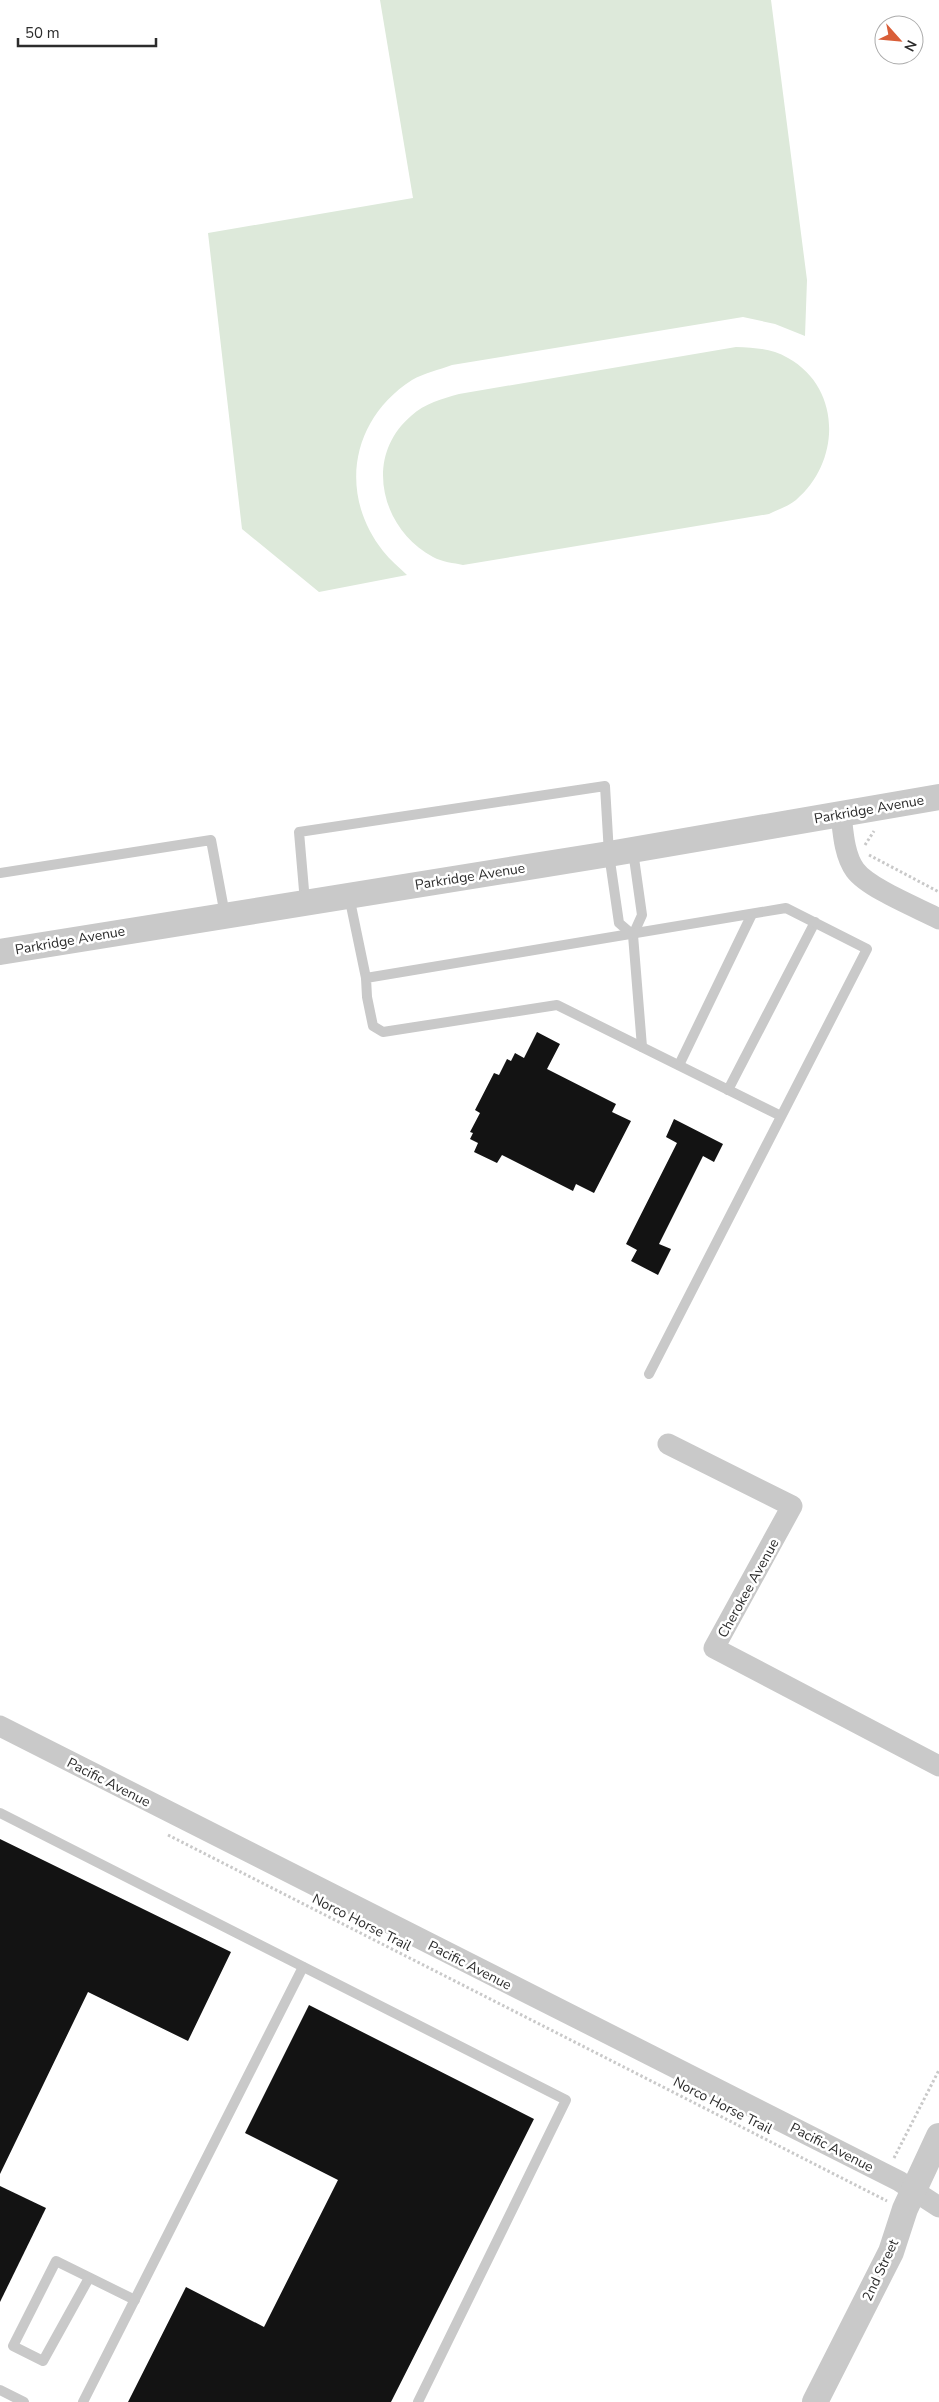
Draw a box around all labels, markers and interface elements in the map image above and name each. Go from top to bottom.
scale bar [18,15,155,47]
north arrow [874,15,924,65]
text: 50 m [25,23,60,43]
text: N [899,37,921,55]
street label: Parkridge Avenue [813,790,926,829]
street label: Parkridge Avenue [414,858,527,895]
street label: Parkridge Avenue [14,921,127,960]
street label: Cherokee Avenue [713,1535,784,1641]
street label: Pacific Avenue [64,1753,154,1812]
street label: Norco Horse Trail [309,1889,415,1956]
street label: Pacific Avenue [425,1936,515,1995]
street label: Norco Horse Trail [670,2072,776,2139]
street label: Pacific Avenue [787,2118,877,2177]
street label: 2nd Street [858,2236,903,2304]

